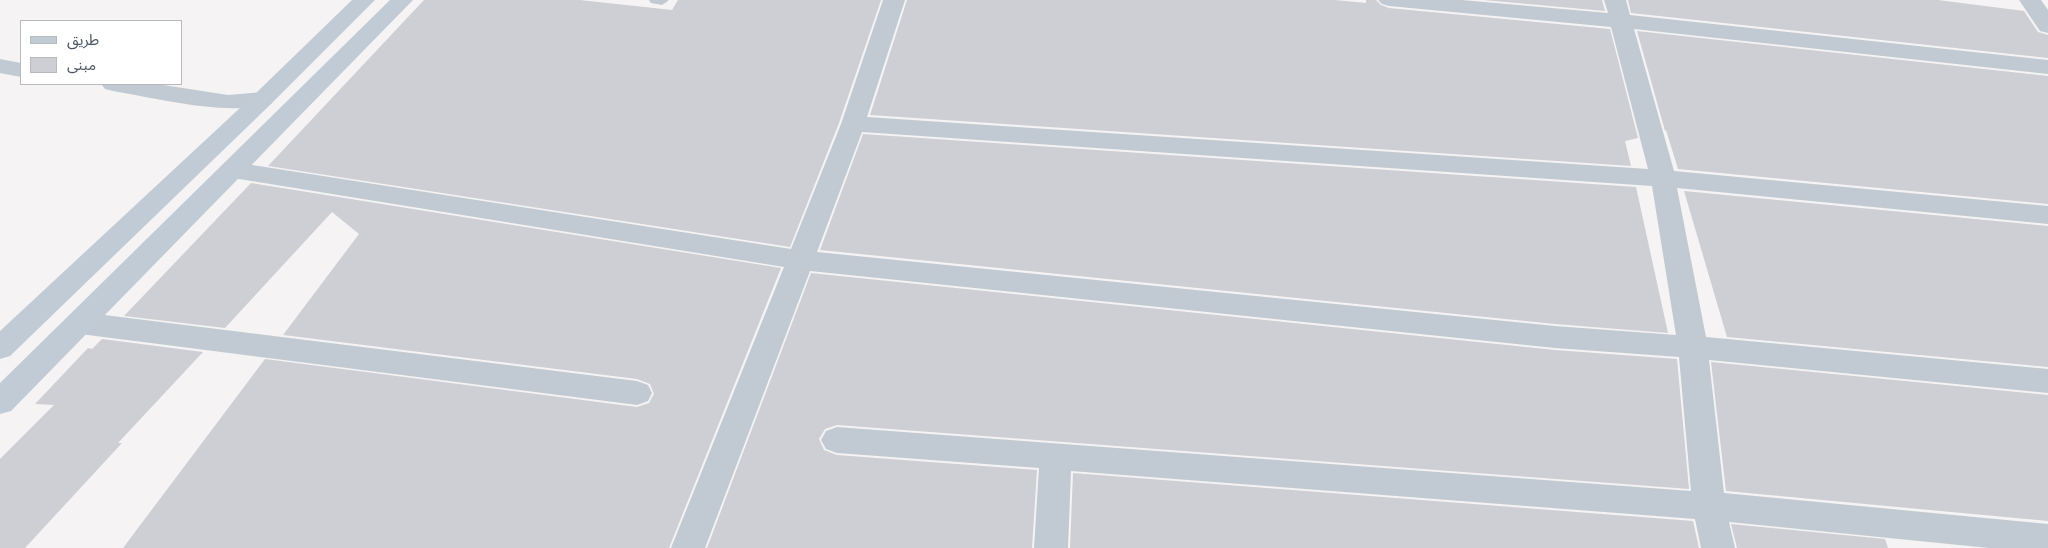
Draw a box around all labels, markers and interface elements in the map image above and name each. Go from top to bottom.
legend [20,20,182,85]
text: طريق [67,30,99,50]
text: مبنى [67,55,96,75]

